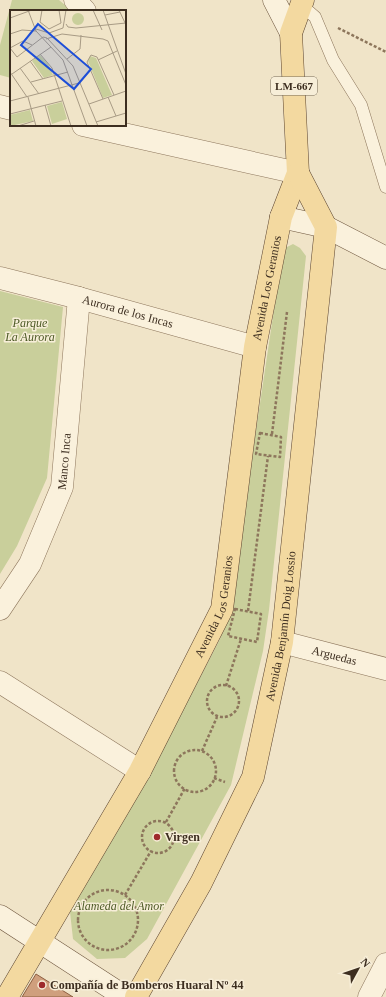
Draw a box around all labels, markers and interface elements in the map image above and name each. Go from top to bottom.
inset map [10,10,126,126]
road number: LM-667 [271,77,317,95]
street label: Avenida Los Geranios [249,234,284,342]
street label: Aurora de los Incas [81,292,175,331]
park label: Parque La Aurora [4,316,55,344]
street label: Manco Inca [55,432,74,491]
street label: Avenida Benjamín Doig Lossio [263,550,299,702]
street label: Avenida Los Geranios [192,554,236,660]
street label: Arguedas [310,643,359,668]
place label: Virgen [165,830,200,844]
marker: Virgen [152,832,162,842]
park label: Alameda del Amor [73,899,164,913]
north arrow [338,949,378,989]
text: N [359,956,373,970]
place label: Compañía de Bomberos Huaral Nº 44 [50,978,243,992]
marker: Compañía de Bomberos Huaral Nº 44 [37,980,47,990]

